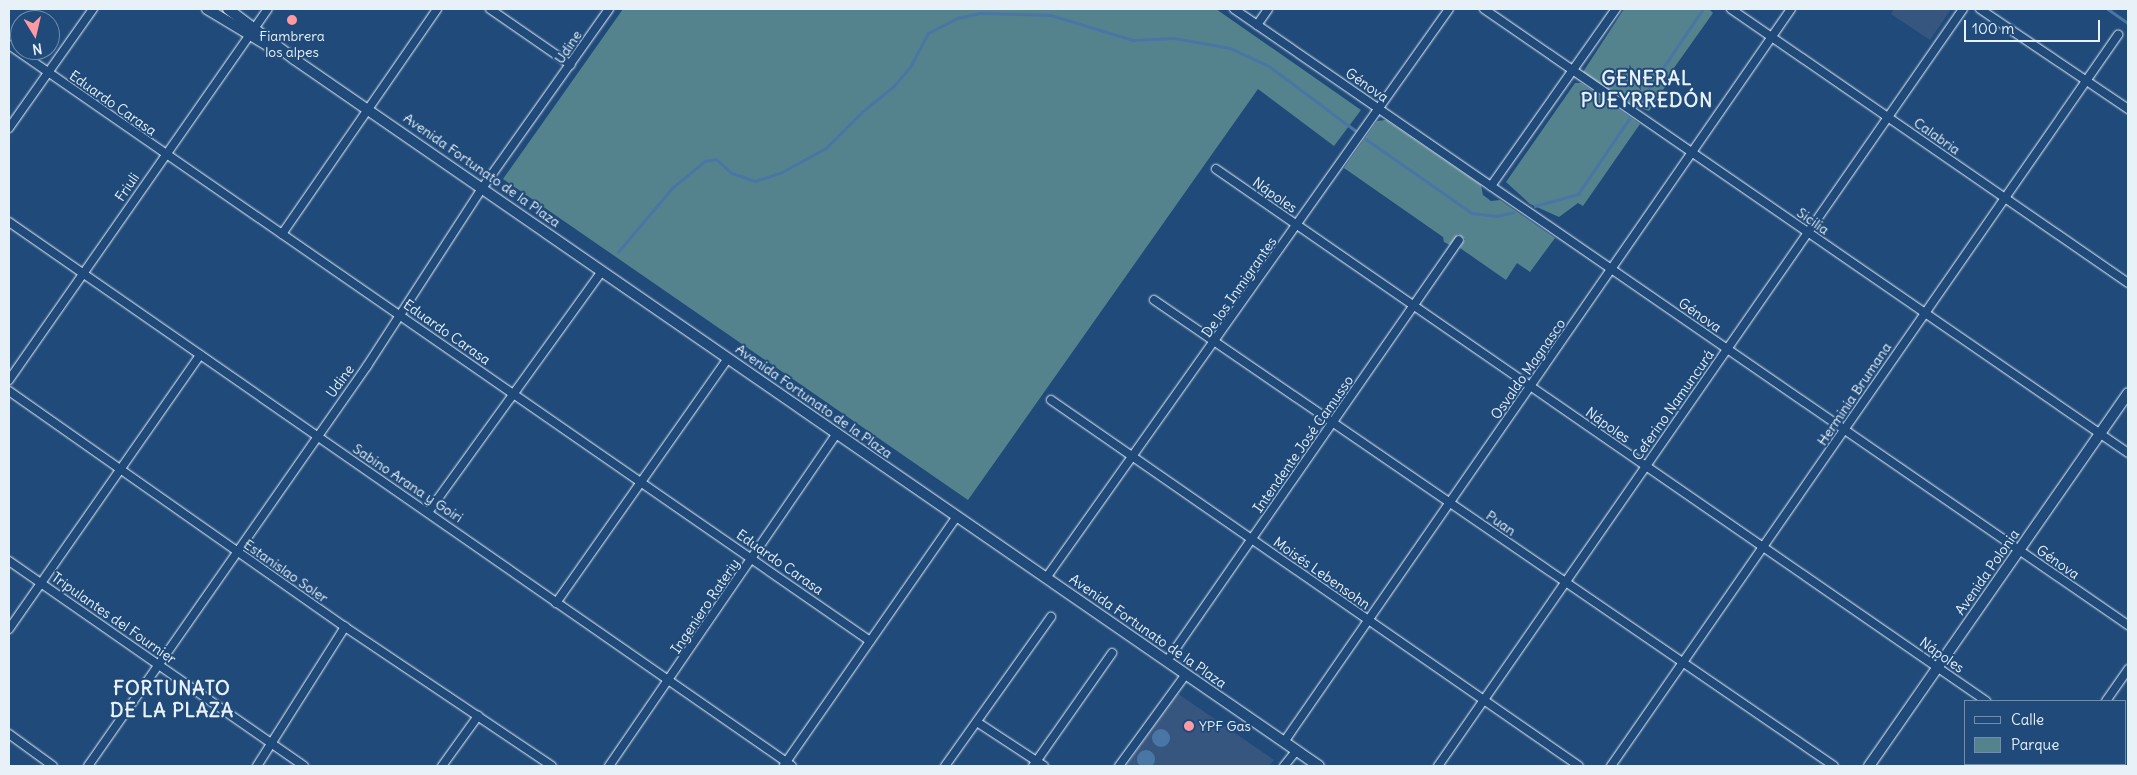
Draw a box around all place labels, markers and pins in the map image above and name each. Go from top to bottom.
marker: Fiambrera los alpes [286,14,298,26]
place label: Fiambrera los alpes [259,28,325,60]
place label: YPF Gas [1199,718,1251,734]
marker: YPF Gas [1183,720,1195,732]

